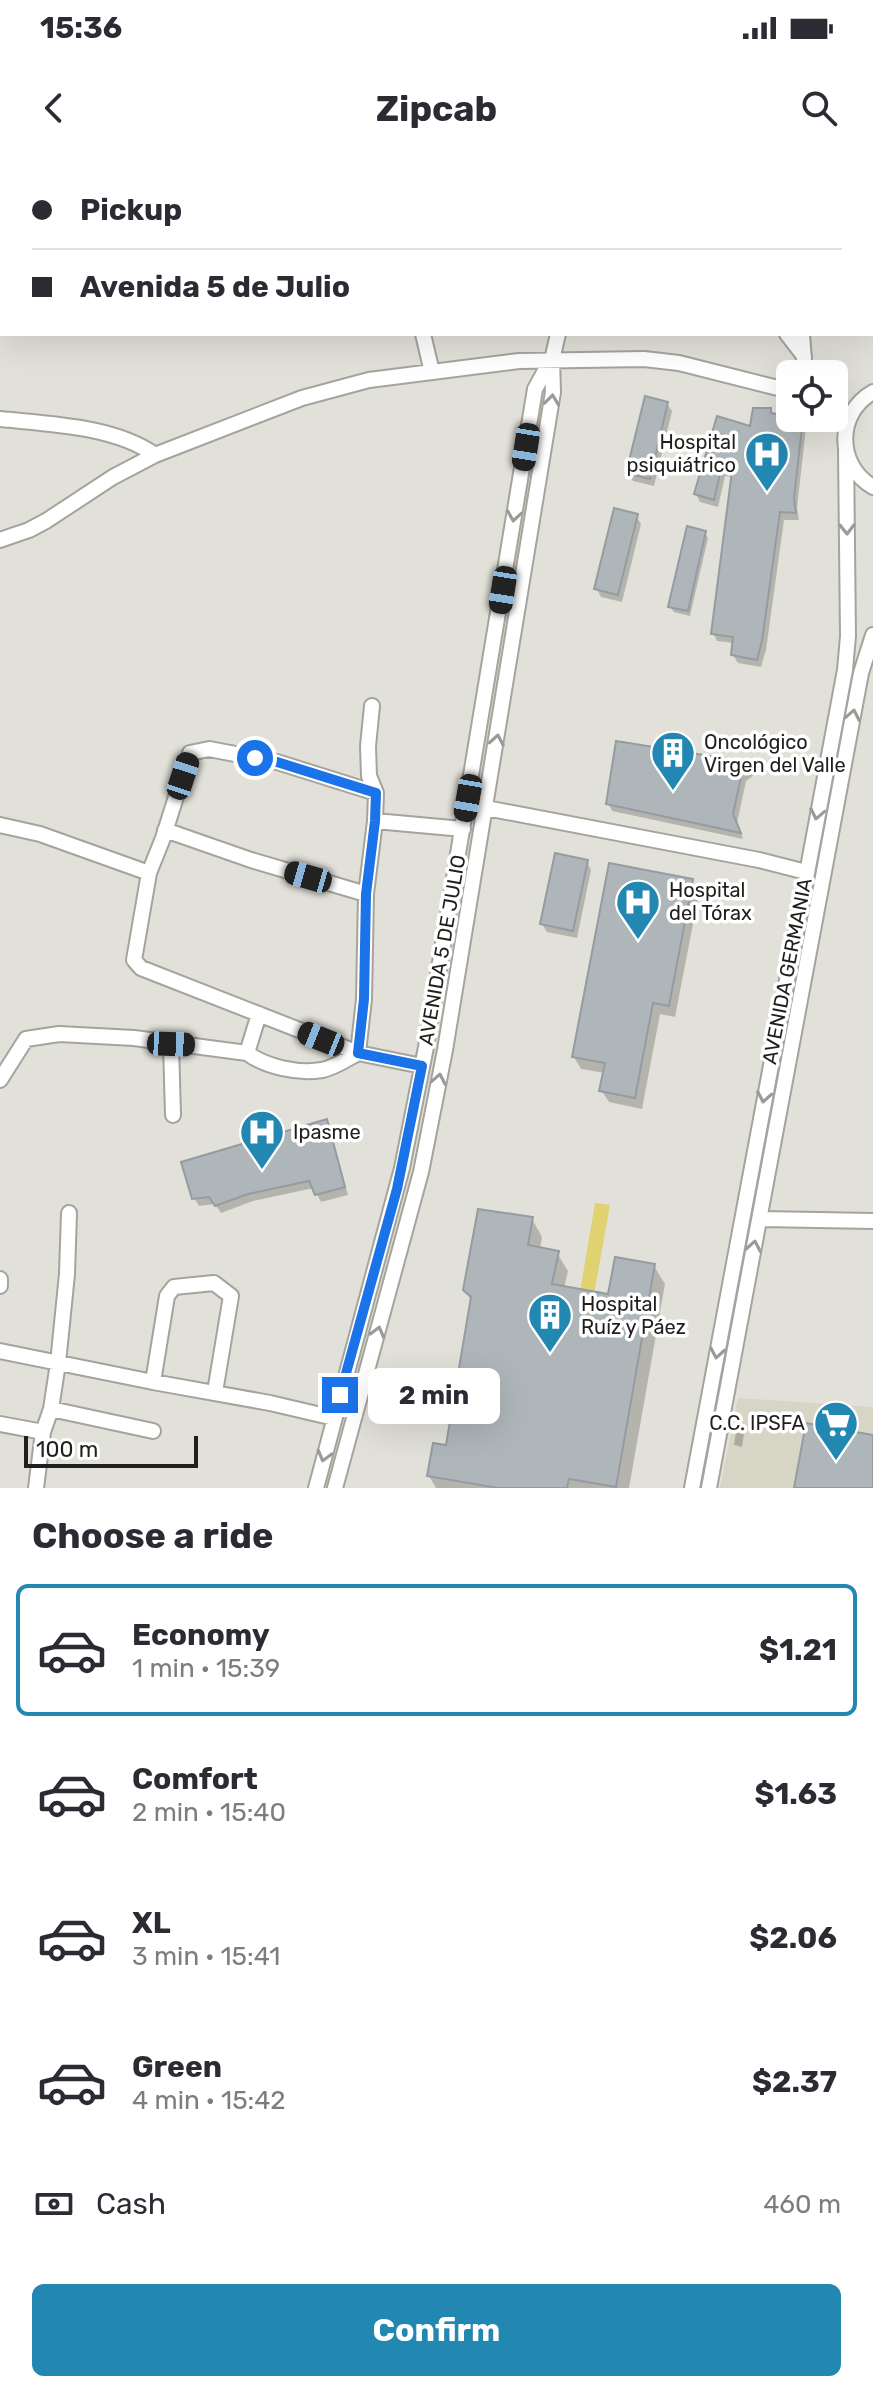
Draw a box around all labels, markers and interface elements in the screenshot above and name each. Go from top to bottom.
text: 15:36 [40,10,122,46]
icon: back [32,86,76,130]
icon: search [797,86,841,130]
text: Zipcab [376,87,497,130]
text: Pickup [80,192,182,228]
text: Avenida 5 de Julio [80,269,350,305]
map controls [776,360,848,432]
button: locate [776,360,848,432]
one-way arrow [543,394,560,407]
car [510,421,542,473]
place label: Hospital psiquiátrico [627,430,736,477]
hospital icon: Hospital psiquiátrico [743,430,791,493]
one-way arrow [507,509,524,522]
one-way arrow [838,523,856,536]
car [487,564,519,616]
one-way arrow [844,709,861,722]
building icon: Oncológico Virgen del Valle [649,729,697,792]
place label: Oncológico Virgen del Valle [704,730,846,777]
one-way arrow [488,733,505,747]
route start [237,740,273,776]
car [164,749,202,803]
car [452,772,484,824]
one-way arrow [809,807,826,821]
street label: AVENIDA 5 DE JULIO [413,853,471,1047]
car [282,859,334,895]
street label: AVENIDA GERMANIA [757,876,817,1066]
hospital icon: Hospital del Tórax [614,878,662,941]
place label: Hospital del Tórax [669,878,752,925]
car [294,1019,348,1059]
car [147,1031,195,1057]
one-way arrow [430,1073,447,1086]
one-way arrow [756,1091,773,1104]
hospital icon: Ipasme [238,1108,286,1171]
place label: Ipasme [293,1120,361,1144]
one-way arrow [744,1239,761,1253]
building icon: Hospital Ruíz y Páez [526,1291,574,1354]
place label: Hospital Ruíz y Páez [581,1292,686,1339]
one-way arrow [368,1325,385,1339]
one-way arrow [709,1346,726,1360]
callout: 2 min [368,1367,500,1423]
route end [322,1377,358,1413]
text: 2 min [399,1380,469,1411]
supermarket icon: C.C. IPSFA [812,1399,860,1462]
place label: C.C. IPSFA [709,1411,805,1435]
scale bar [24,1432,198,1468]
text: 100 m [36,1436,98,1463]
one-way arrow [317,1448,333,1462]
text: Choose a ride [32,1514,273,1557]
icon: car [36,1614,108,1686]
text: Economy [132,1617,270,1653]
text: $1.21 [759,1632,837,1668]
text: 1 min · 15:39 [132,1653,280,1684]
icon: car [36,1758,108,1830]
text: Comfort [132,1761,258,1797]
text: $1.63 [754,1776,837,1812]
text: 2 min · 15:40 [132,1797,286,1828]
icon: car [36,1902,108,1974]
text: XL [132,1905,171,1941]
text: $2.06 [749,1920,837,1956]
text: 3 min · 15:41 [132,1941,280,1972]
icon: car [36,2046,108,2118]
text: Green [132,2049,222,2085]
text: $2.37 [752,2064,837,2100]
text: 4 min · 15:42 [132,2085,286,2116]
icon: cash [32,2182,76,2226]
text: Cash [96,2186,166,2222]
text: 460 m [763,2189,841,2220]
button: Confirm [32,2284,841,2376]

